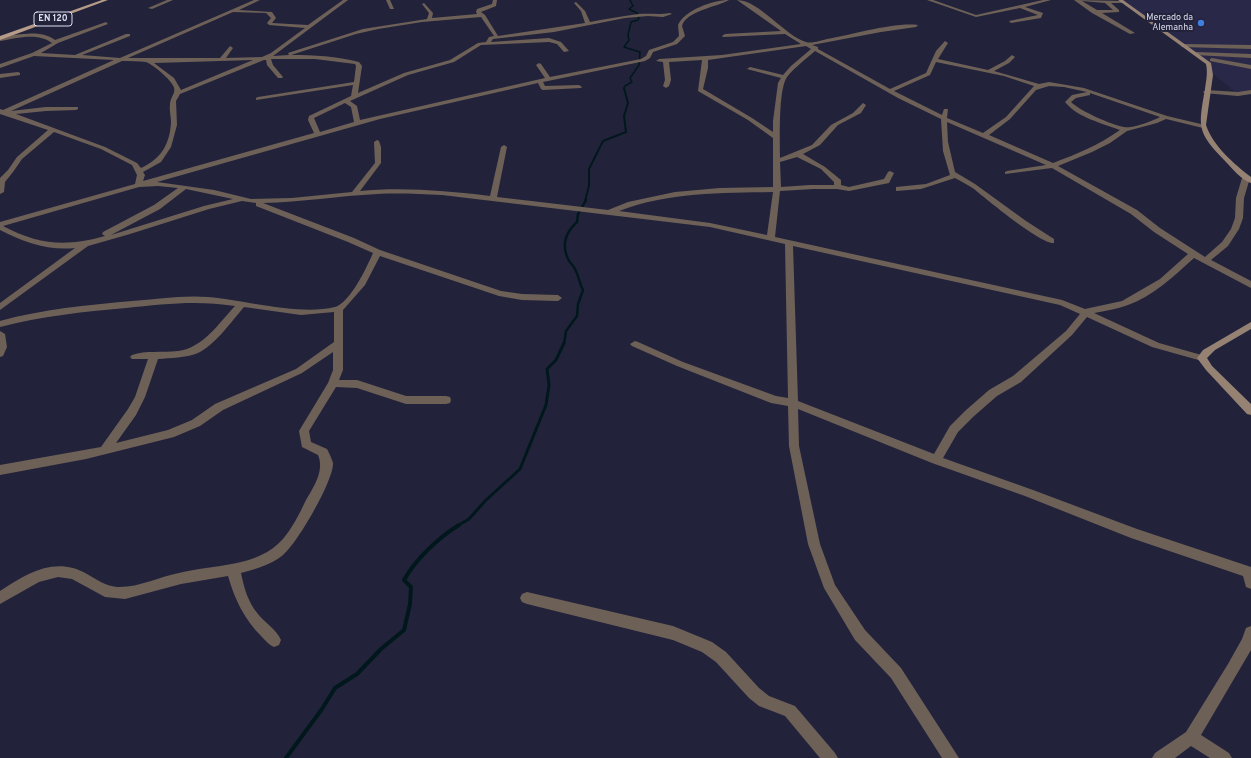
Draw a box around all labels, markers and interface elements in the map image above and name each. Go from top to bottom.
road number: EN 120 [34,12,72,26]
place label: Mercado da Alemanha [1146,13,1193,34]
marker: Mercado da Alemanha [1196,18,1206,28]

